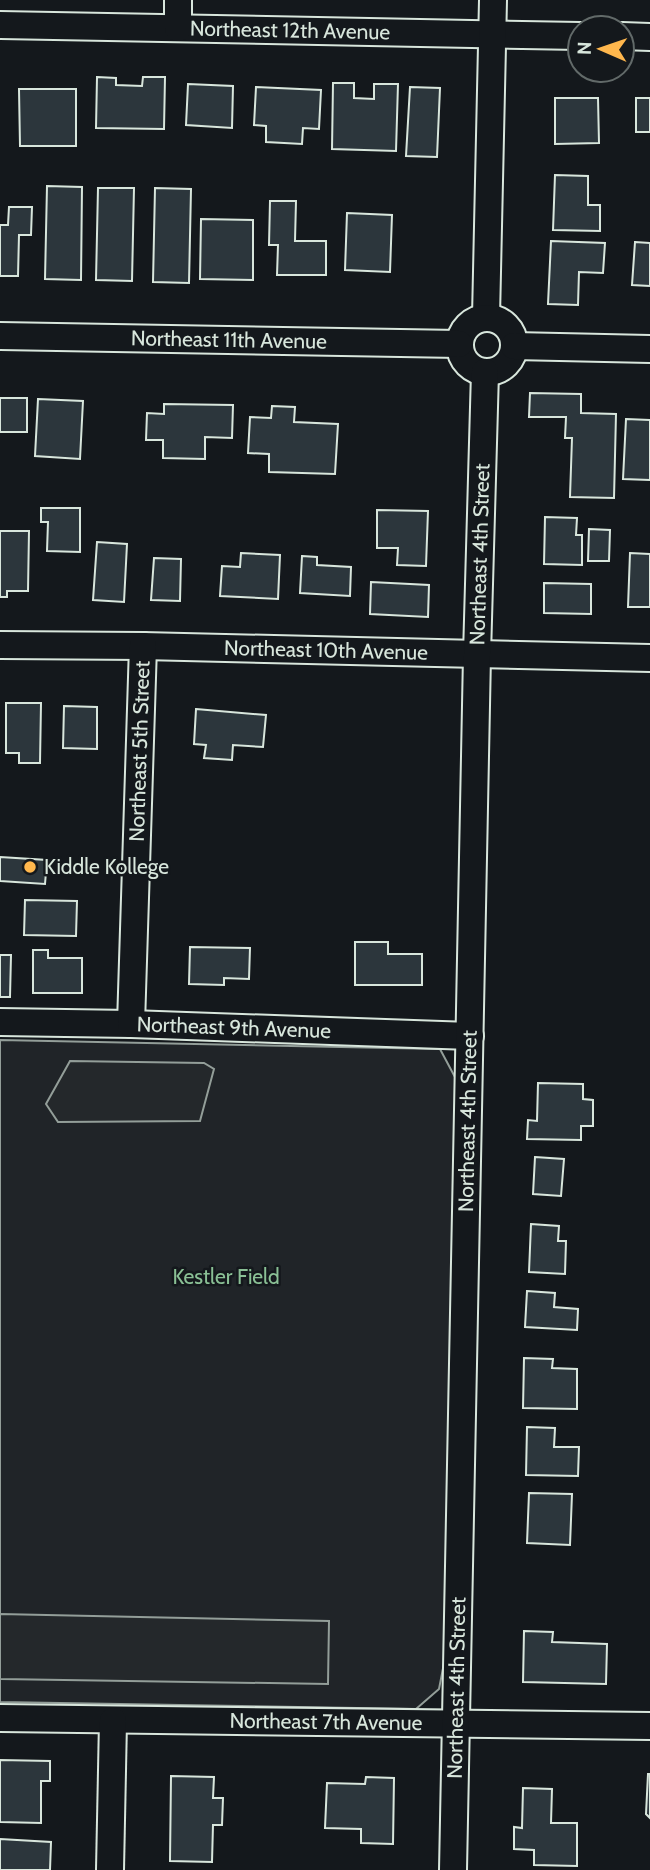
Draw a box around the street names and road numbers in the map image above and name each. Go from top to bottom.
street label: Northeast 12th Avenue [190,16,391,44]
street label: Northeast 11th Avenue [131,325,327,354]
street label: Northeast 4th Street [464,463,494,646]
street label: Northeast 10th Avenue [224,635,428,665]
street label: Northeast 5th Street [124,660,155,842]
street label: Northeast 9th Avenue [136,1011,332,1043]
street label: Northeast 4th Street [453,1030,482,1212]
street label: Northeast 4th Street [442,1597,470,1779]
street label: Northeast 7th Avenue [229,1708,423,1735]

